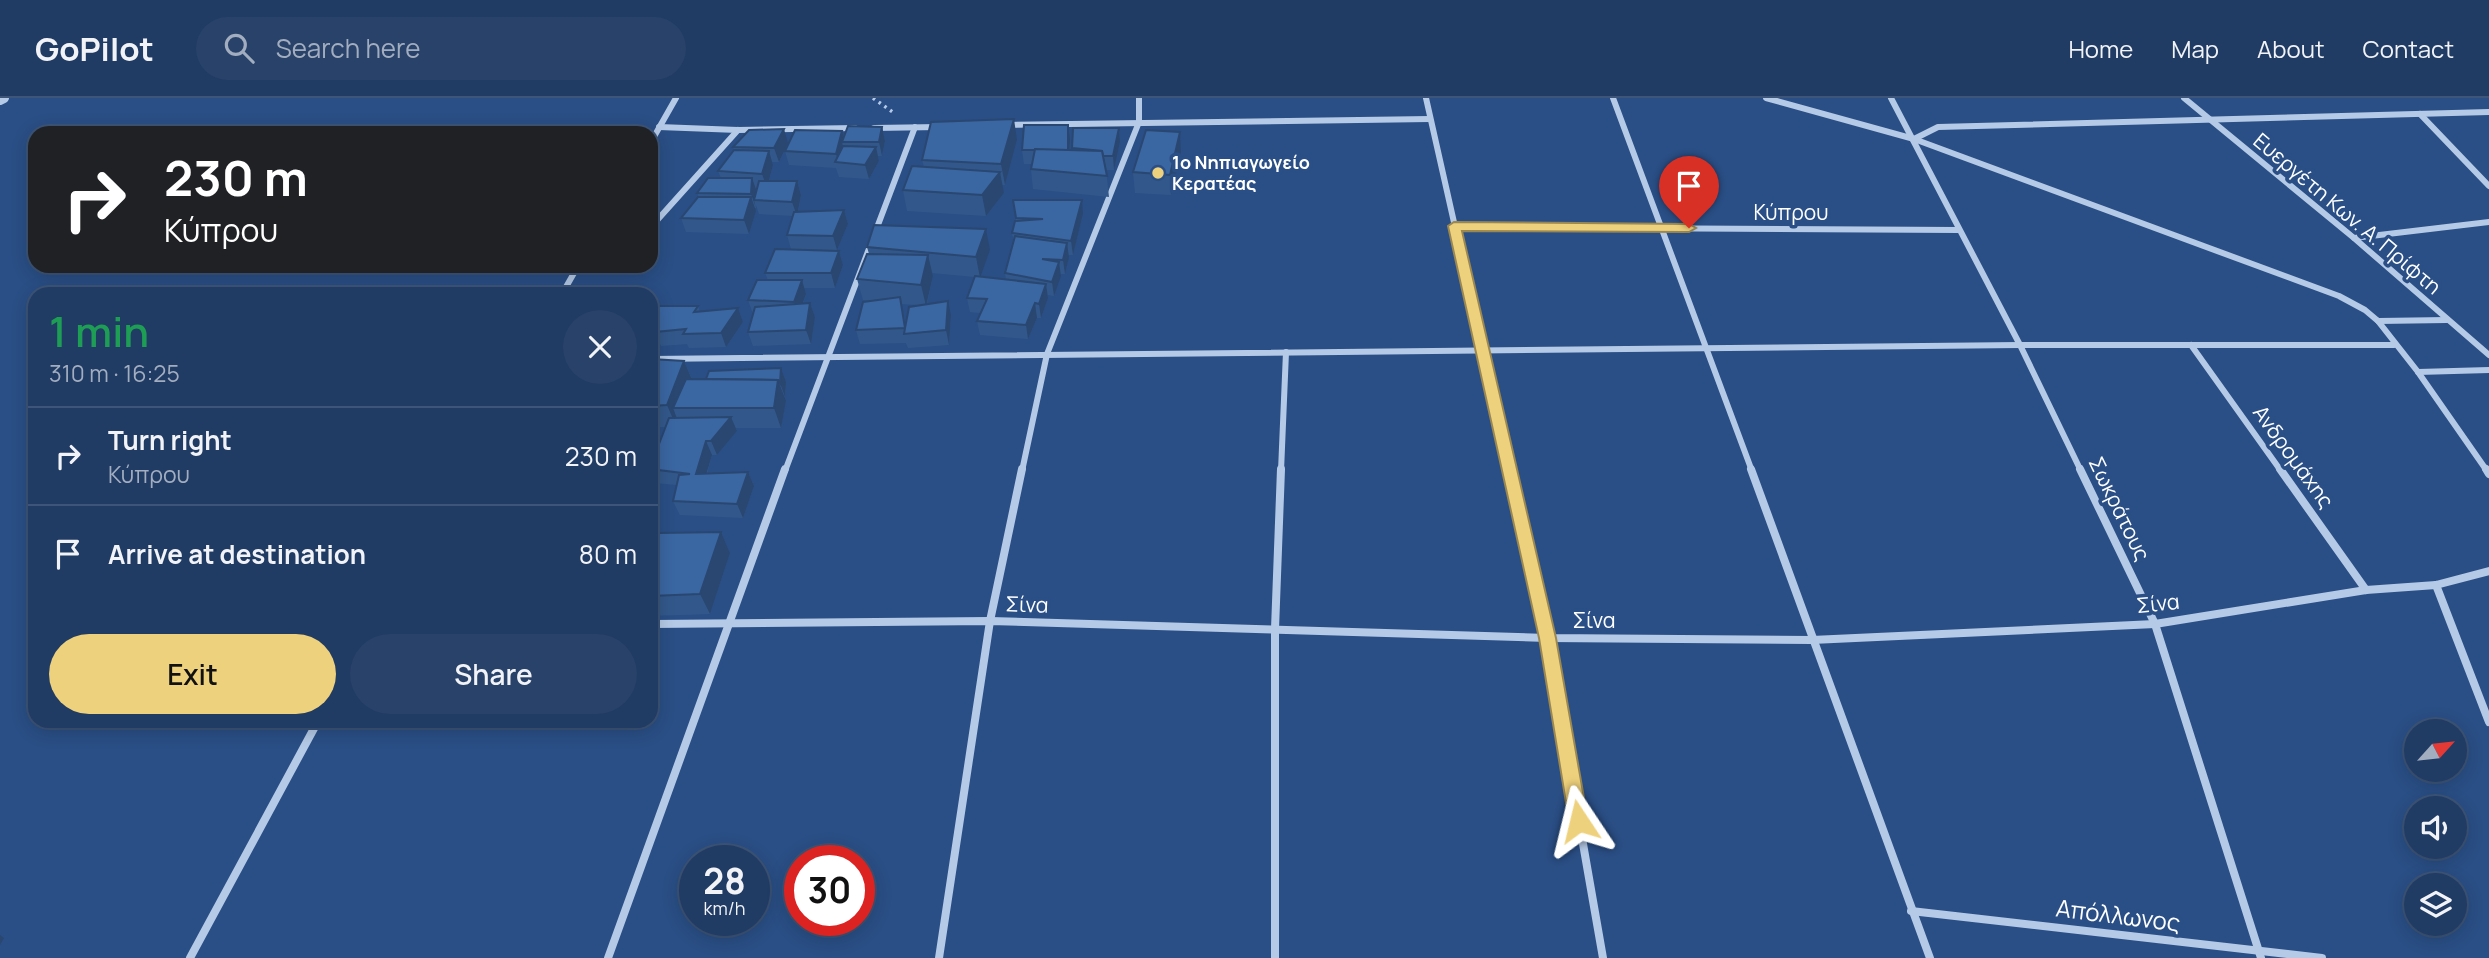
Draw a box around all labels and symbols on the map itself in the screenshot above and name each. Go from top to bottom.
street label: Ευεργέτη Κων. Α. Πρίφτη [2248,126,2447,300]
place label: 1ο Νηπιαγωγείο Κερατέας [1172,150,1310,195]
pin [1659,156,1719,228]
marker: 1ο Νηπιαγωγείο Κερατέας [1150,165,1166,181]
street label: Κύπρου [1754,198,1828,226]
street label: Ανδρομάχης [2247,399,2341,513]
street label: Σωκράτους [2083,452,2157,565]
street label: Σίνα [2135,587,2181,619]
street label: Σίνα [1005,589,1049,619]
street label: Σίνα [1572,606,1616,634]
north arrow [2404,719,2468,782]
position arrow [1542,784,1616,858]
speed limit sign: 30 [784,845,875,936]
street label: Απόλλωνος [2054,891,2182,939]

